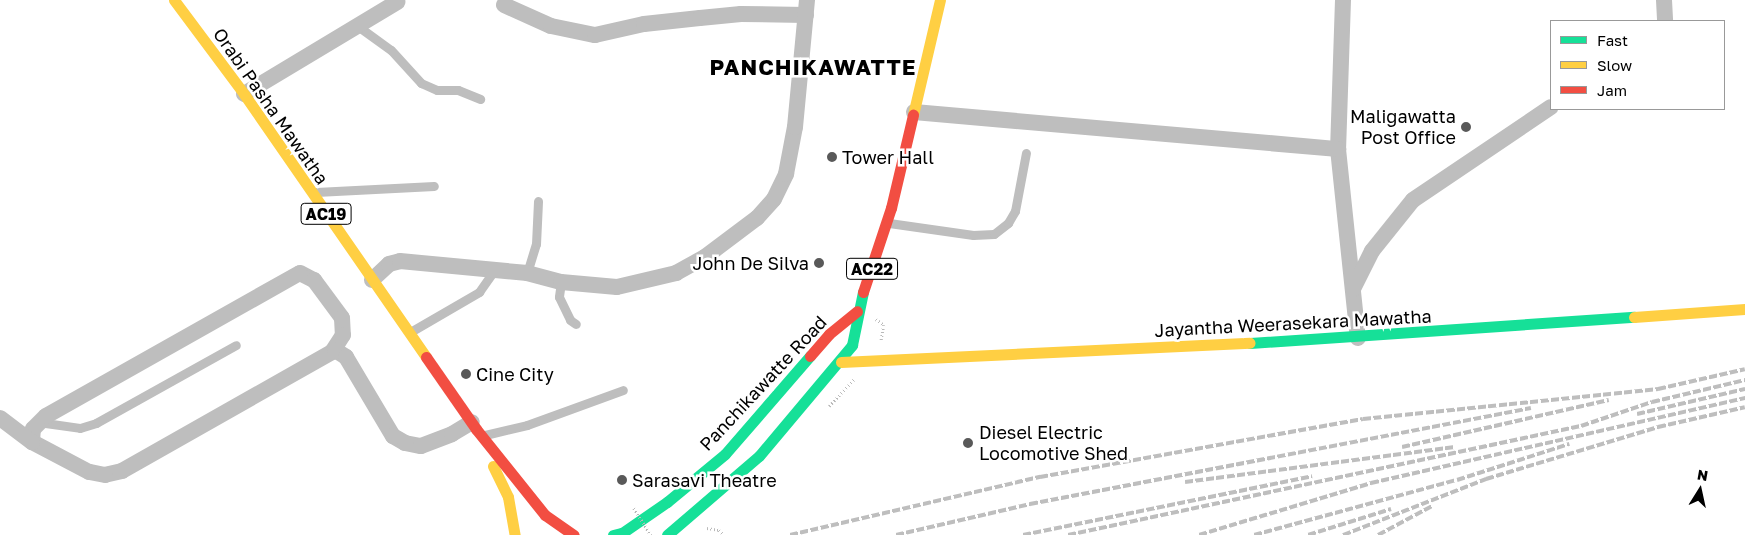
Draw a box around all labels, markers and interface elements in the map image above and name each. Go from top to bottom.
legend [1550,20,1725,110]
street label: Orabi Pasha Mawatha [209,24,333,188]
text: Fast [1597,31,1628,49]
district label: PANCHIKAWATTE [708,54,918,80]
text: Slow [1597,56,1632,74]
text: Jam [1597,81,1627,99]
place label: Maligawatta Post Office [1350,106,1456,148]
marker: Maligawatta Post Office [1460,121,1472,133]
place label: Tower Hall [842,146,934,168]
marker: Tower Hall [826,151,838,163]
road number: AC19 [300,200,352,228]
place label: John De Silva [693,252,809,274]
road number: AC22 [846,255,898,282]
marker: John De Silva [813,257,825,269]
street label: Jayantha Weerasekara Mawatha [1154,305,1432,341]
street label: Panchikawatte Road [695,311,831,455]
place label: Cine City [476,363,554,385]
marker: Cine City [460,368,472,380]
place label: Diesel Electric Locomotive Shed [979,422,1128,464]
marker: Diesel Electric Locomotive Shed [961,436,975,450]
north arrow [1675,465,1725,515]
text: N [1696,465,1709,484]
place label: Sarasavi Theatre [632,469,777,491]
marker: Sarasavi Theatre [616,474,628,486]

